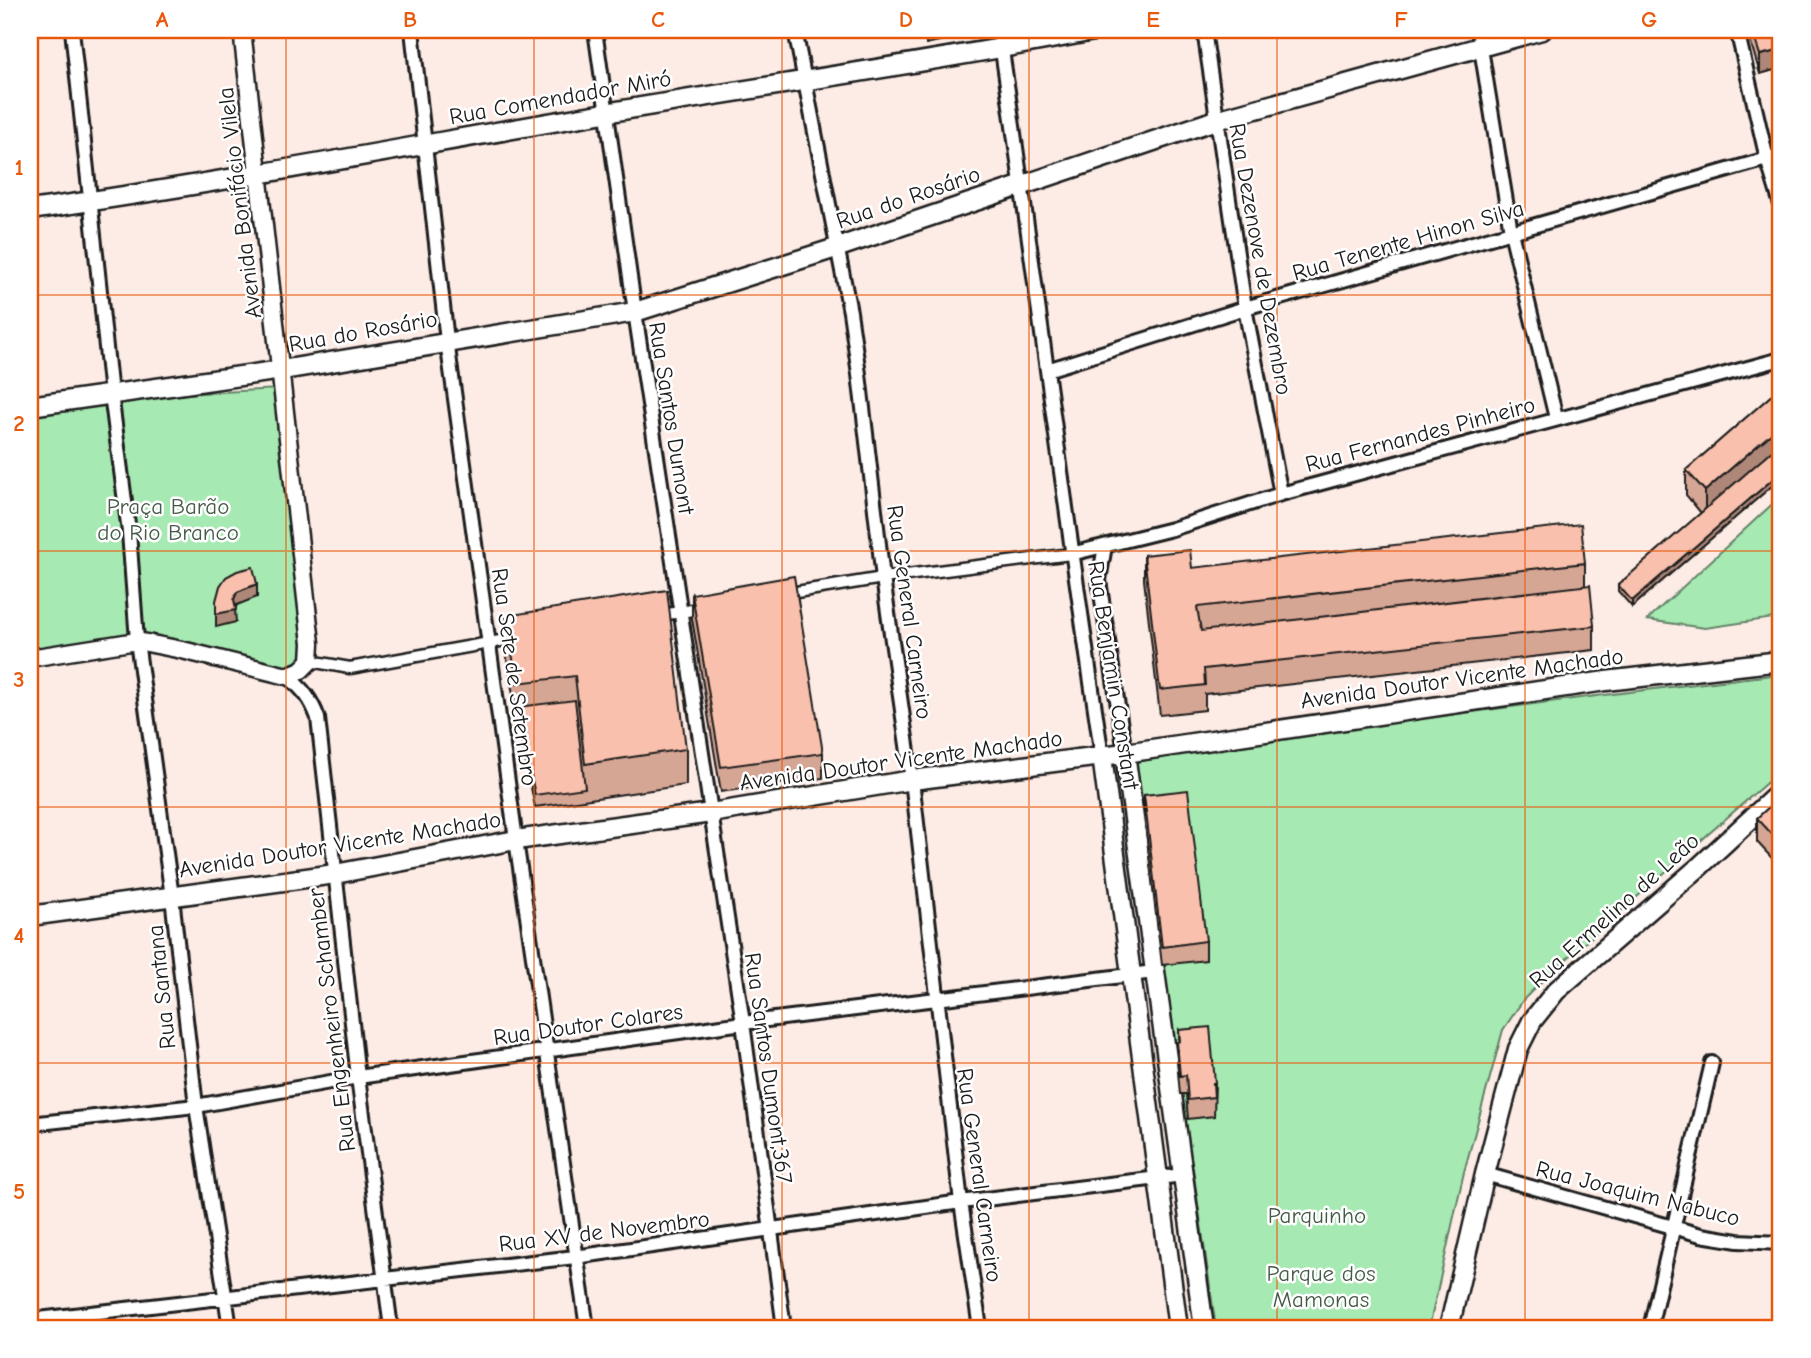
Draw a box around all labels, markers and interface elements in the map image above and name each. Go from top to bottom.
text: A [156,6,169,33]
text: B [403,6,417,33]
text: C [651,6,665,33]
text: D [899,6,913,33]
text: E [1146,6,1160,33]
text: F [1394,6,1408,33]
text: G [1641,6,1657,33]
street label: Rua Comendador Miró [447,65,673,130]
street label: Avenida Bonifácio Vilela [212,86,267,320]
street label: Rua Dezenove de Dezembro [1223,121,1298,397]
text: 1 [14,154,24,181]
street label: Rua do Rosário [833,160,984,235]
street label: Rua Tenente Hinon Silva [1289,194,1527,287]
street label: Rua do Rosário [287,305,439,358]
street label: Rua Santos Dumont [643,320,700,517]
street label: Rua Fernandes Pinheiro [1302,391,1538,478]
text: 2 [13,410,25,437]
park label: Praça Barão do Rio Branco [97,493,239,546]
street label: Rua General Carneiro [881,503,938,721]
street label: Rua Benjamin Constant [1082,559,1145,793]
street label: Rua Sete de Setembro [486,566,543,788]
street label: Avenida Doutor Vicente Machado [1299,642,1625,715]
text: 3 [13,666,25,693]
street label: Avenida Doutor Vicente Machado [738,724,1064,797]
street label: Avenida Doutor Vicente Machado [177,806,503,883]
street label: Rua Ermelino de Leão [1524,827,1705,994]
street label: Rua Engenheiro Schamber [302,886,361,1153]
text: 4 [14,922,25,949]
street label: Rua Santana [142,924,181,1050]
street label: Rua Santos Dumont,367 [739,951,798,1185]
street label: Rua Doutor Colares [491,998,685,1051]
street label: Rua General Carneiro [951,1066,1008,1284]
street label: Rua Joaquim Nabuco [1533,1155,1743,1232]
text: 5 [13,1178,25,1205]
park label: Parquinho [1268,1202,1366,1229]
street label: Rua XV de Novembro [497,1205,711,1258]
park label: Parque dos Mamonas [1266,1260,1376,1313]

